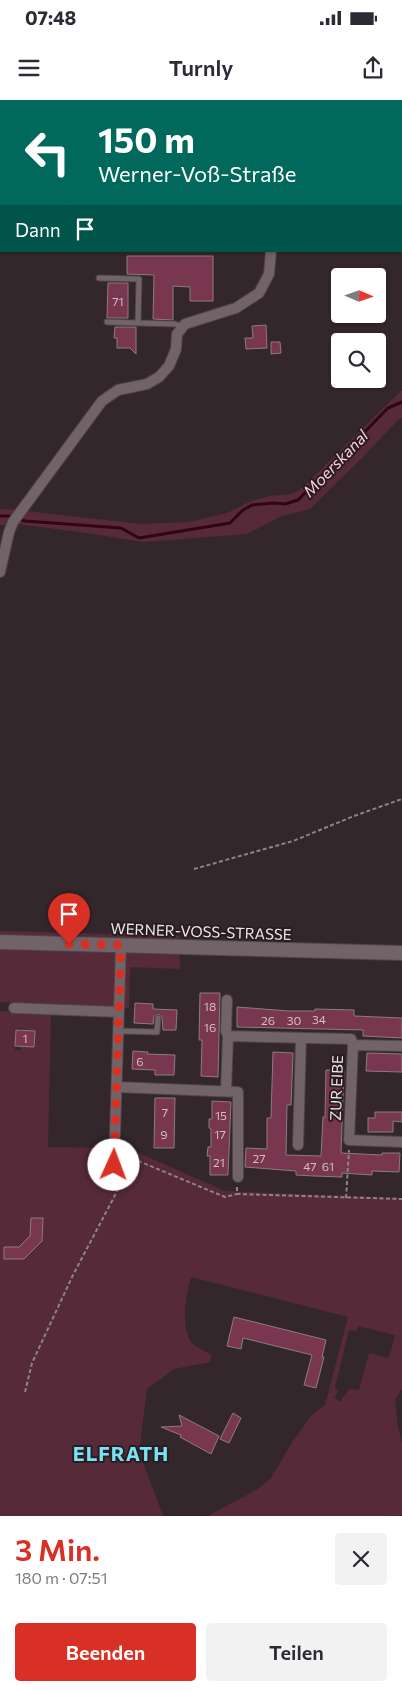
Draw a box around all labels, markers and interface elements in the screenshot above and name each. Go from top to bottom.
text: 07:48 [25,6,76,29]
icon: menu [15,54,43,82]
text: Turnly [169,54,233,81]
icon: share [359,54,387,82]
text: 150 m [98,117,195,160]
icon: left [15,120,80,185]
text: Werner-Voß-Straße [98,160,296,187]
icon: arrive [71,215,99,243]
text: Dann [15,218,61,241]
north arrow [331,268,386,322]
map controls [331,268,386,388]
house number: 71 [112,294,124,308]
button: search [331,333,386,388]
water label: Moerskanal [299,425,372,500]
pin [48,893,90,944]
icon: arrive [55,900,83,928]
street label: WERNER-VOSS-STRASSE [110,919,292,943]
house number: 18 [204,999,216,1013]
house number: 34 [312,1012,326,1026]
house number: 26 [261,1013,275,1027]
house number: 30 [287,1013,302,1027]
house number: 16 [204,1020,216,1034]
house number: 1 [22,1031,28,1045]
house number: 6 [136,1054,144,1068]
street label: ZUR EIBE [326,1055,346,1121]
house number: 7 [162,1105,168,1119]
house number: 15 [215,1108,227,1122]
house number: 9 [160,1127,168,1141]
house number: 17 [214,1127,226,1141]
position arrow [87,1138,139,1190]
house number: 27 [253,1151,265,1165]
house number: 21 [213,1155,225,1169]
house number: 47 [303,1159,317,1173]
house number: 61 [322,1159,334,1173]
district label: ELFRATH [73,1441,169,1465]
text: 3 Min. [15,1530,100,1567]
button: close [335,1533,387,1585]
text: 180 m · 07:51 [15,1568,108,1587]
button: Beenden [15,1623,196,1681]
button: Teilen [206,1623,387,1681]

